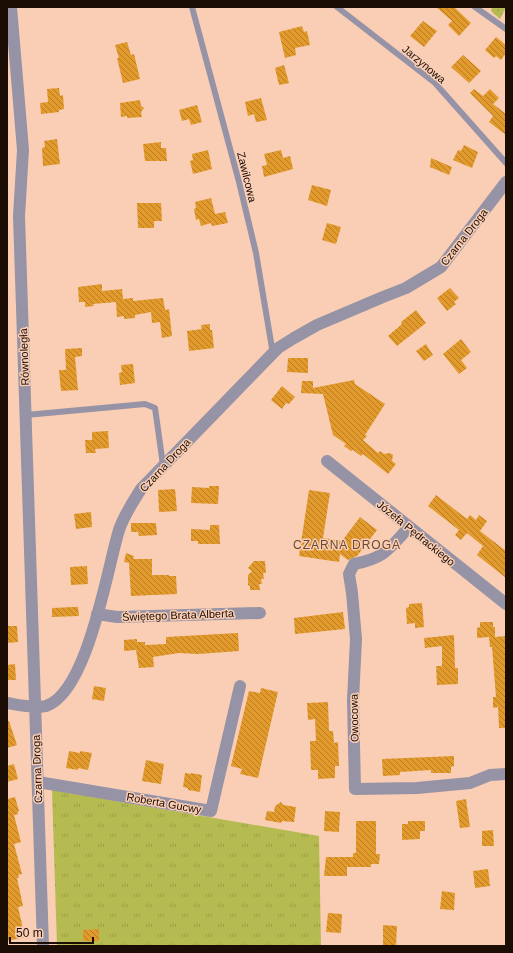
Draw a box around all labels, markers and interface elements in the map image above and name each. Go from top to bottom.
street label: Jarzynowa [400,43,449,86]
street label: Zawilcowa [235,151,259,204]
street label: Czarna Droga [438,206,490,268]
street label: Równoległa [17,327,31,386]
street label: Czarna Droga [137,435,193,494]
street label: Józefa Pędrackiego [375,498,457,568]
district label: CZARNA DROGA [293,538,401,552]
street label: Świętego Brata Alberta [122,607,235,623]
street label: Owocowa [348,693,360,742]
street label: Czarna Droga [30,734,44,803]
street label: Roberta Gucwy [126,791,203,816]
scale bar [10,919,93,945]
text: 50 m [16,926,43,940]

